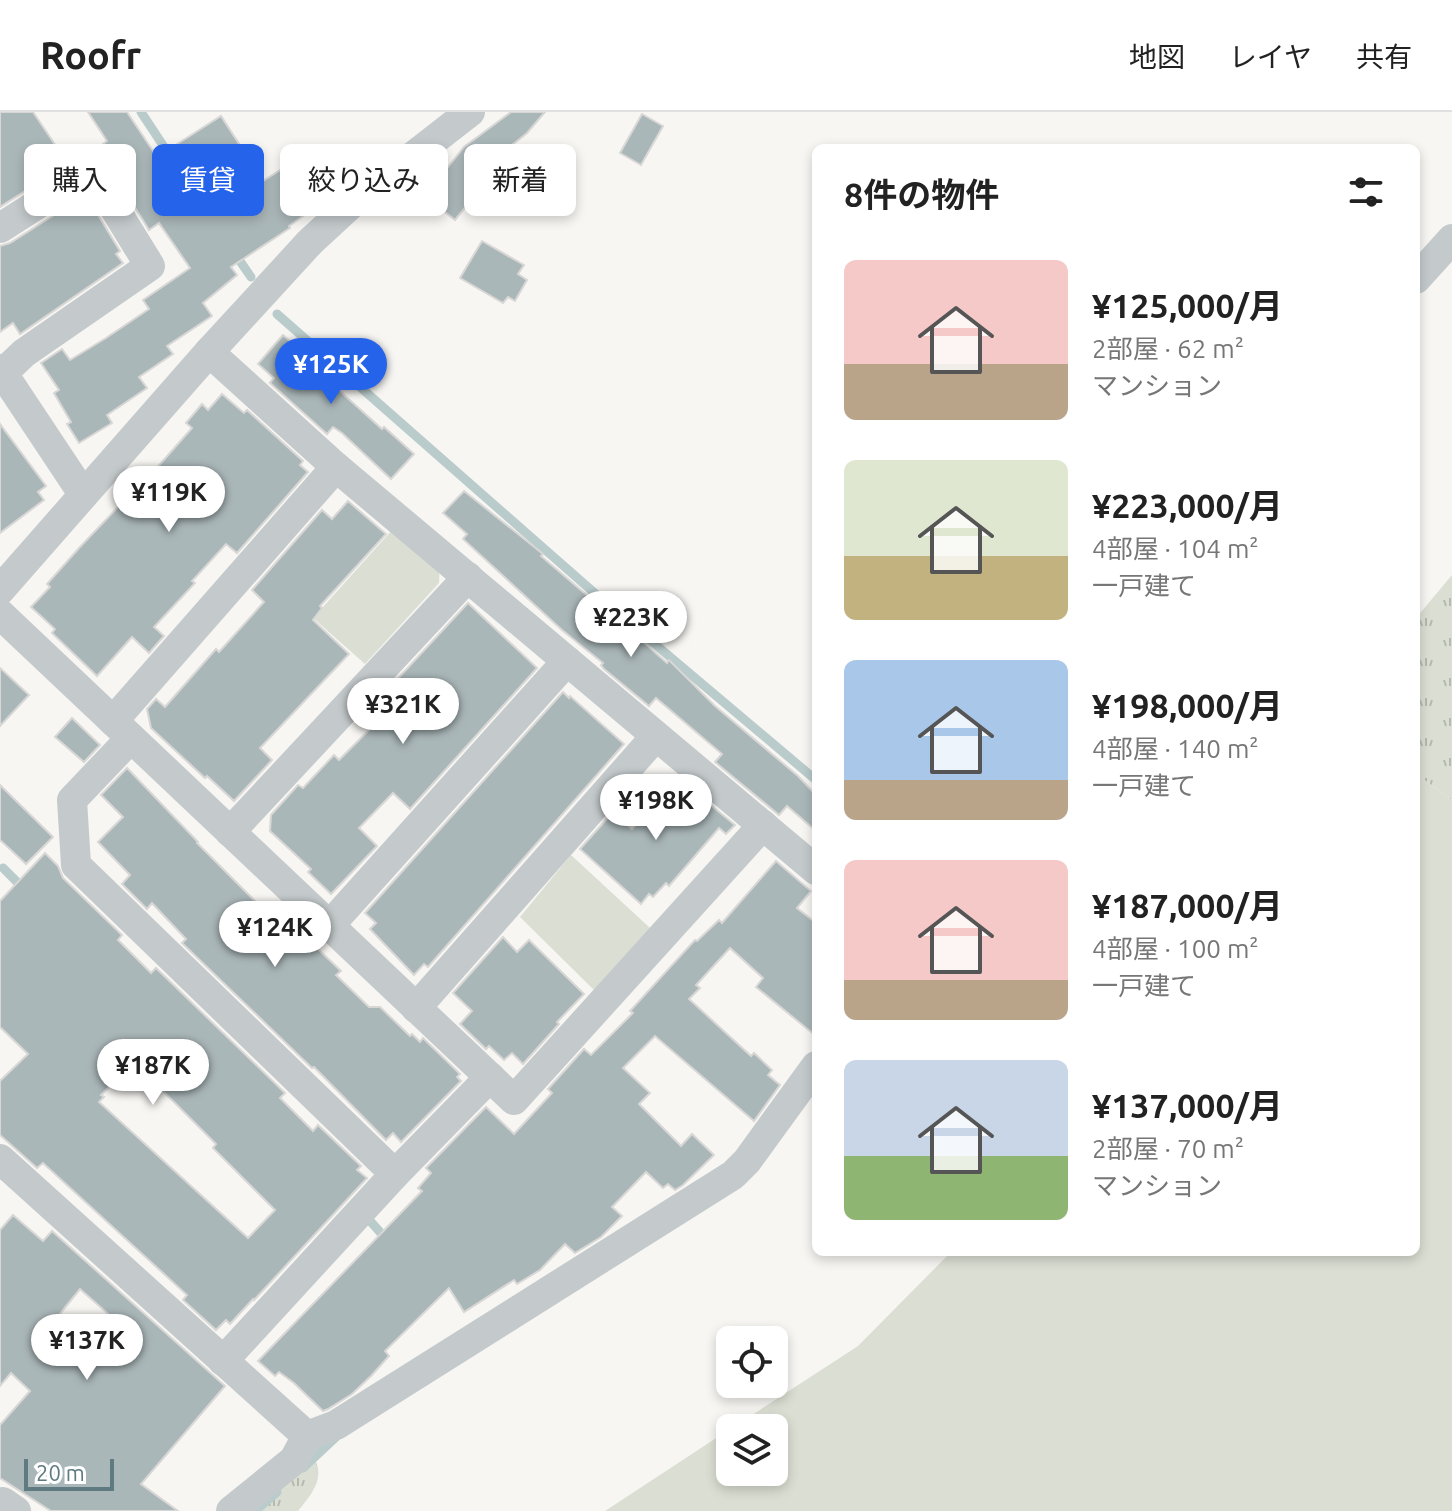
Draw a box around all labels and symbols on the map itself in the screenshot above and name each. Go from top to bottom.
pin: ¥125K [275,338,387,406]
pin: ¥119K [113,466,225,534]
pin: ¥223K [575,591,687,659]
pin: ¥321K [347,678,459,746]
pin: ¥198K [600,774,712,842]
pin: ¥124K [219,901,331,969]
pin: ¥187K [97,1039,209,1107]
pin: ¥137K [31,1314,143,1382]
scale bar [24,1455,114,1491]

